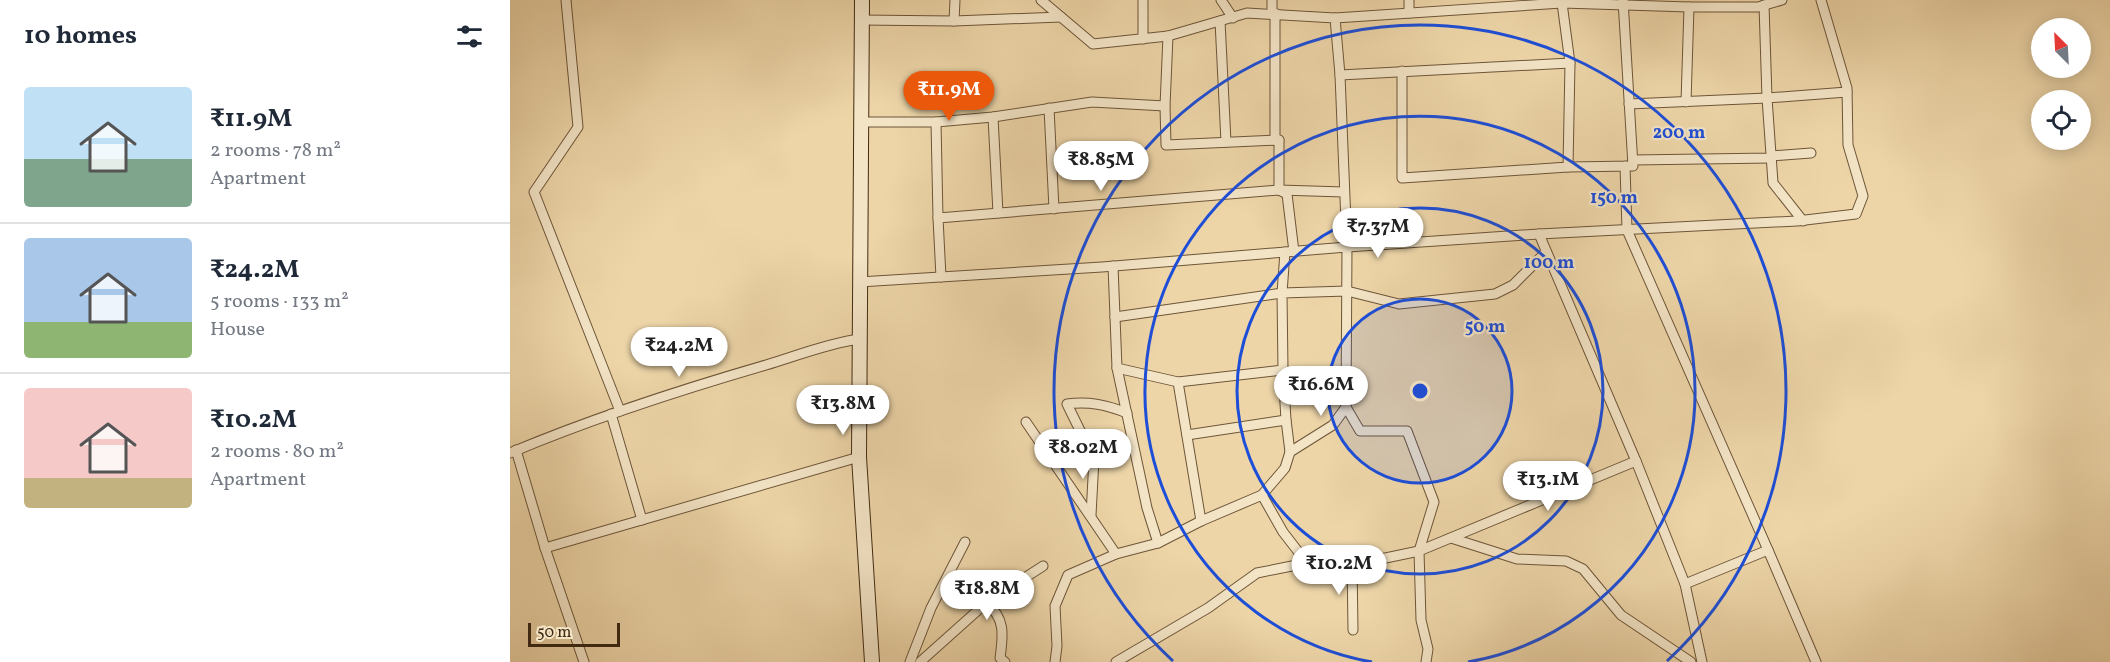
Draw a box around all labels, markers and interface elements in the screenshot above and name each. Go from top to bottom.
text: 10 homes [24,18,137,54]
north arrow [2031,18,2091,78]
map controls [2031,18,2091,150]
icon: filters [453,20,486,53]
pin: ₹11.9M [900,71,998,122]
text: ₹11.9M [917,76,981,104]
button: locate [2031,90,2091,150]
text: ₹11.9M [210,101,292,137]
icon: home [72,111,144,183]
text: 200 m [1653,121,1705,146]
text: 2 rooms · 78 m² [210,137,341,165]
pin: ₹8.85M [1052,141,1150,192]
text: ₹8.85M [1068,146,1134,174]
text: Apartment [210,165,306,193]
text: 150 m [1590,186,1638,211]
pin: ₹7.37M [1329,208,1427,259]
text: ₹7.37M [1346,213,1410,241]
text: 100 m [1524,251,1574,276]
text: ₹24.2M [210,252,299,288]
icon: home [72,262,144,334]
text: 5 rooms · 133 m² [210,288,349,316]
text: 50 m [1465,315,1505,340]
text: House [210,316,265,344]
pin: ₹24.2M [630,327,728,378]
text: ₹24.2M [645,332,713,360]
pin: ₹16.6M [1272,366,1370,417]
text: ₹16.6M [1288,371,1354,399]
centre of rings [1410,381,1430,401]
pin: ₹13.8M [794,385,892,436]
text: ₹13.8M [810,390,876,418]
text: ₹10.2M [210,402,297,438]
icon: home [72,412,144,484]
pin: ₹8.02M [1034,429,1132,480]
text: ₹8.02M [1048,434,1118,462]
text: 2 rooms · 80 m² [210,438,344,466]
pin: ₹13.1M [1499,461,1597,512]
text: Apartment [210,466,306,494]
text: ₹13.1M [1517,466,1579,494]
pin: ₹10.2M [1290,545,1388,596]
text: ₹10.2M [1306,550,1372,578]
pin: ₹18.8M [938,570,1036,621]
text: ₹18.8M [954,575,1020,603]
scale bar [528,620,620,648]
text: 50 m [537,622,571,644]

